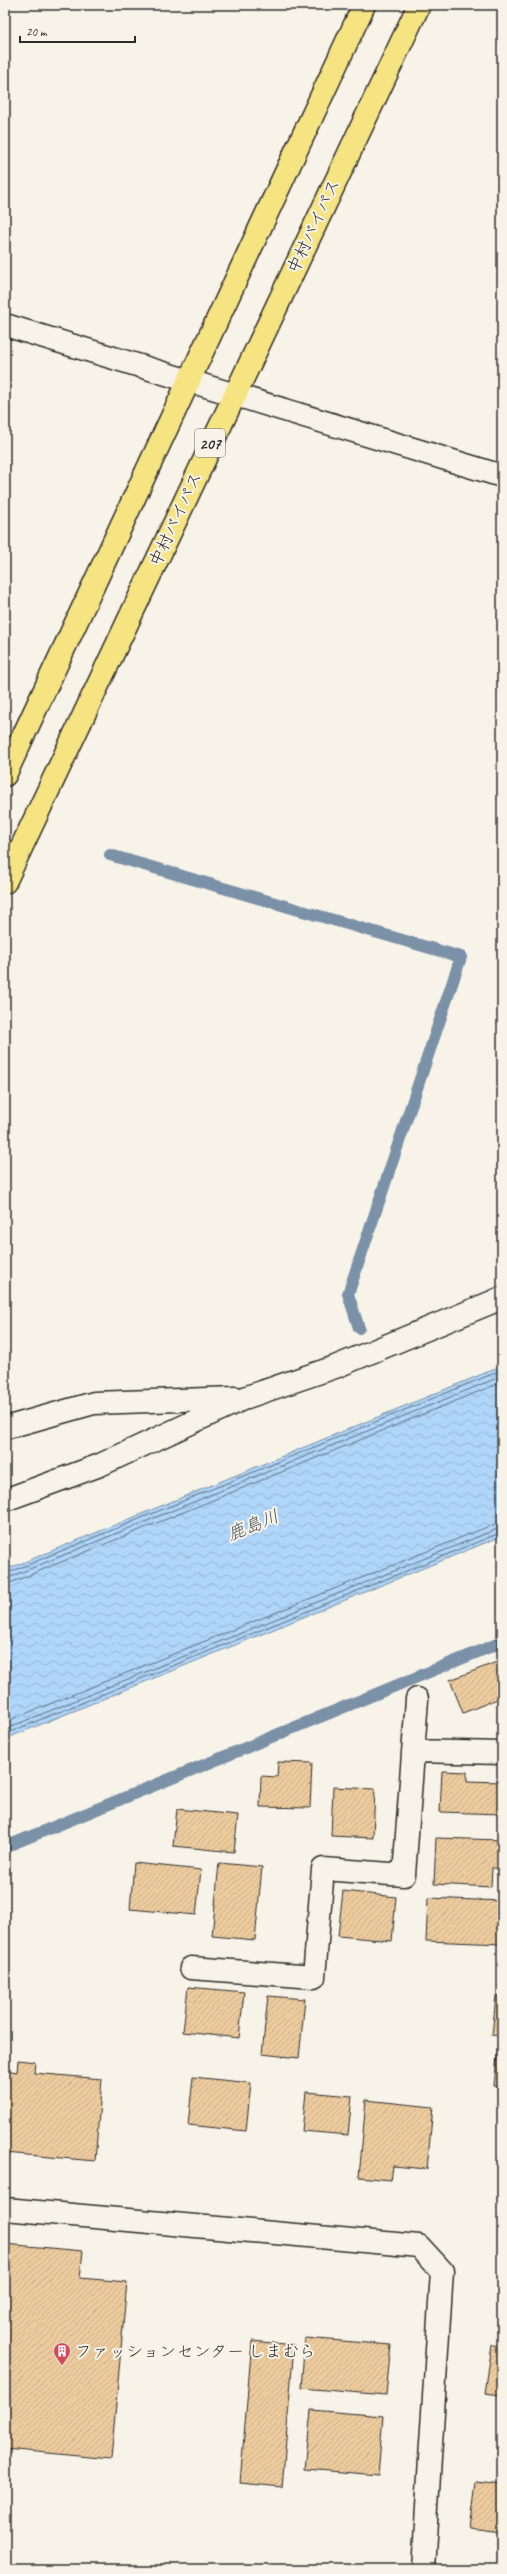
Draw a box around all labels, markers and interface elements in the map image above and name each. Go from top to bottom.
scale bar [20,18,135,44]
text: 20 m [26,24,48,40]
street label: 中村バイパス [282,176,344,277]
road number: 207 [195,429,225,457]
street label: 中村バイパス [144,469,206,570]
water label: 鹿島川 [224,1505,282,1545]
building icon: ファッションセンター しまむら [52,2341,72,2366]
place label: ファッションセンター しまむら [75,2341,316,2362]

